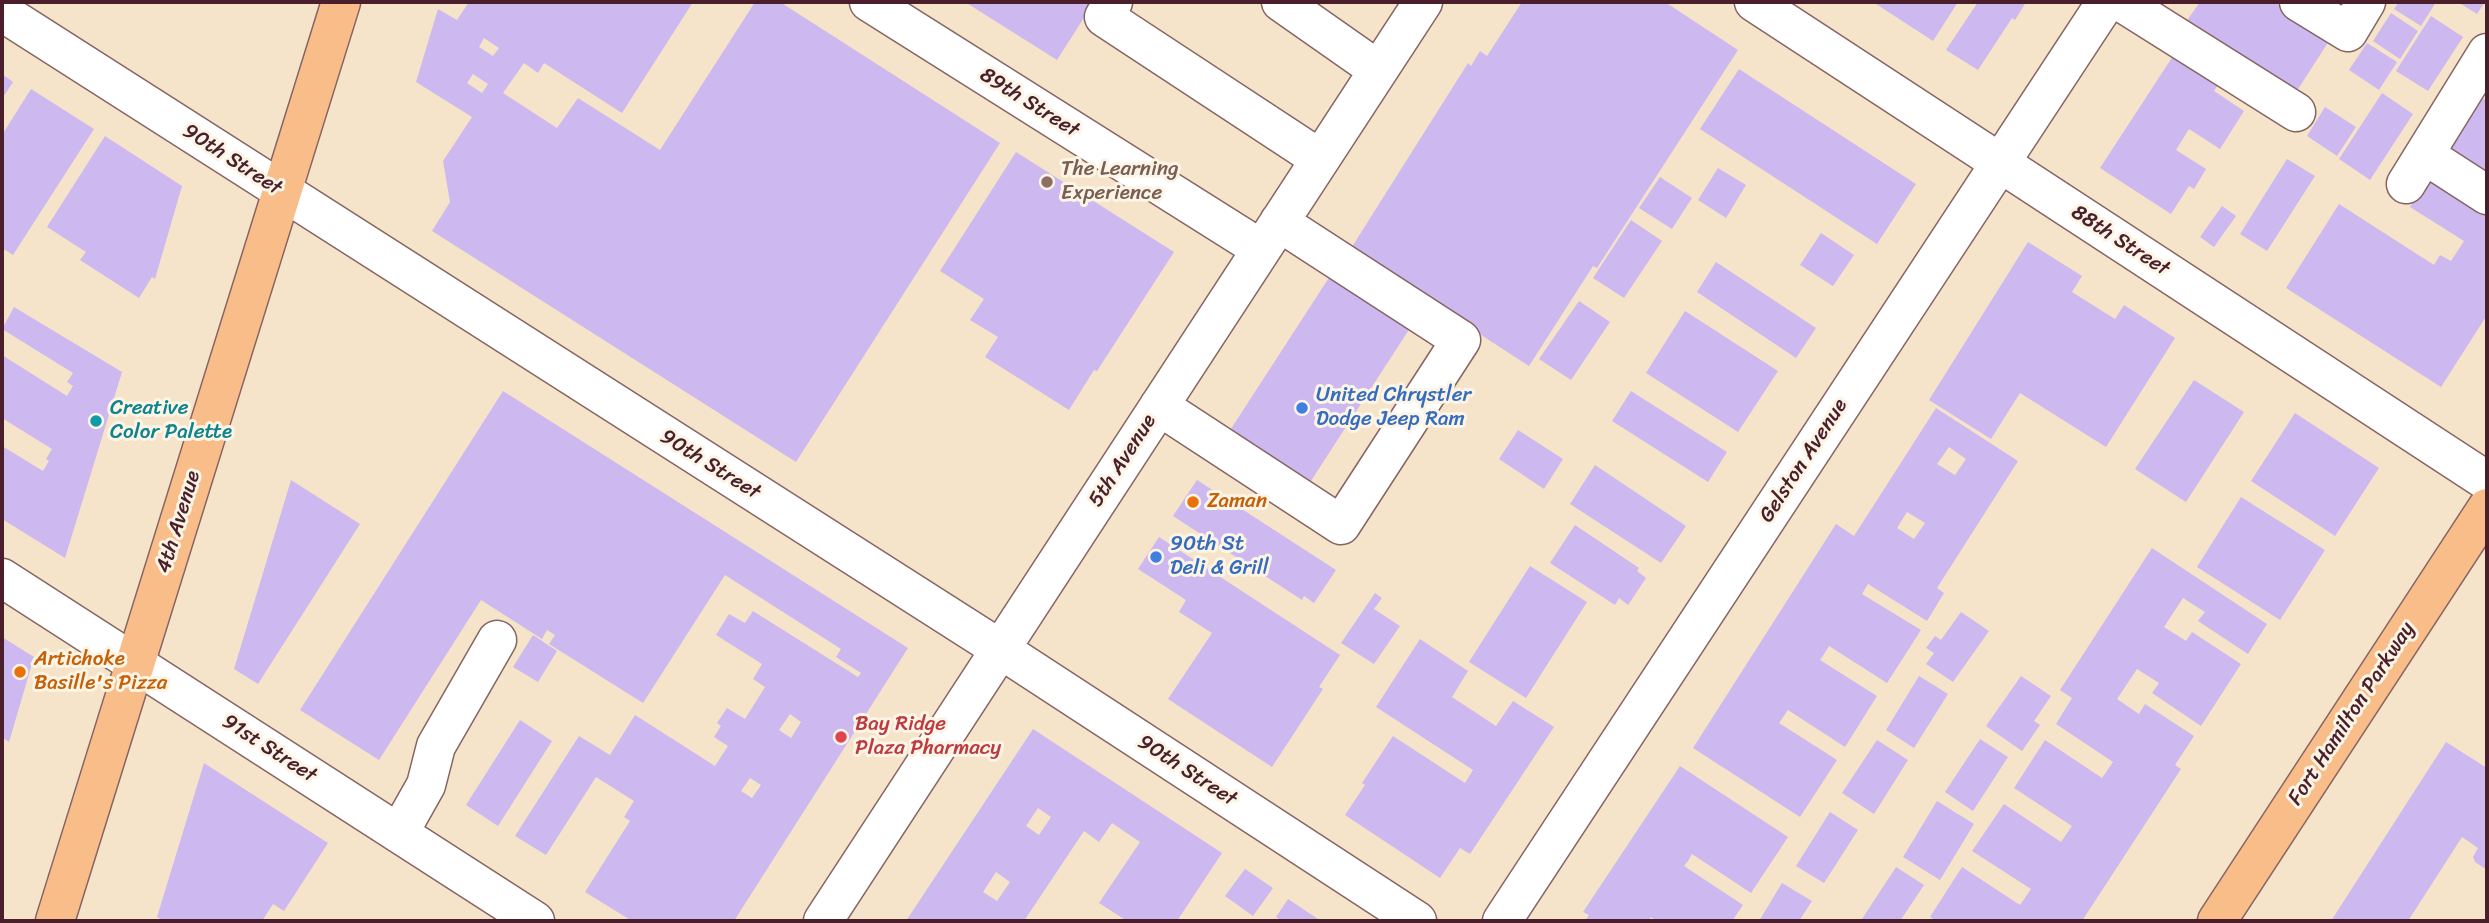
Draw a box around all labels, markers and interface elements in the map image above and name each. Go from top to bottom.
street label: 89th Street [975,63,1083,143]
street label: 90th Street [178,119,286,201]
place label: The Learning Experience [1061,157,1179,207]
marker: The Learning Experience [1039,174,1055,190]
street label: 88th Street [2066,200,2174,282]
place label: United Chrystler Dodge Jeep Ram [1316,383,1471,433]
street label: Gelston Avenue [1755,394,1853,528]
place label: Creative Color Palette [110,396,232,446]
marker: United Chrystler Dodge Jeep Ram [1294,400,1310,416]
street label: 5th Avenue [1084,410,1162,512]
marker: Creative Color Palette [88,413,104,429]
street label: 90th Street [655,424,765,506]
street label: 4th Avenue [151,468,207,576]
place label: Zaman [1207,489,1267,515]
marker: Zaman [1185,494,1201,510]
place label: 90th St Deli & Grill [1170,532,1269,582]
marker: 90th St Deli & Grill [1148,549,1164,565]
street label: Fort Hamilton Parkway [2283,618,2421,810]
place label: Artichoke Basille's Pizza [34,647,167,697]
marker: Artichoke Basille's Pizza [12,664,28,680]
street label: 91st Street [217,709,321,789]
place label: Bay Ridge Plaza Pharmacy [855,712,1001,762]
marker: Bay Ridge Plaza Pharmacy [833,729,849,745]
street label: 90th Street [1133,730,1241,812]

